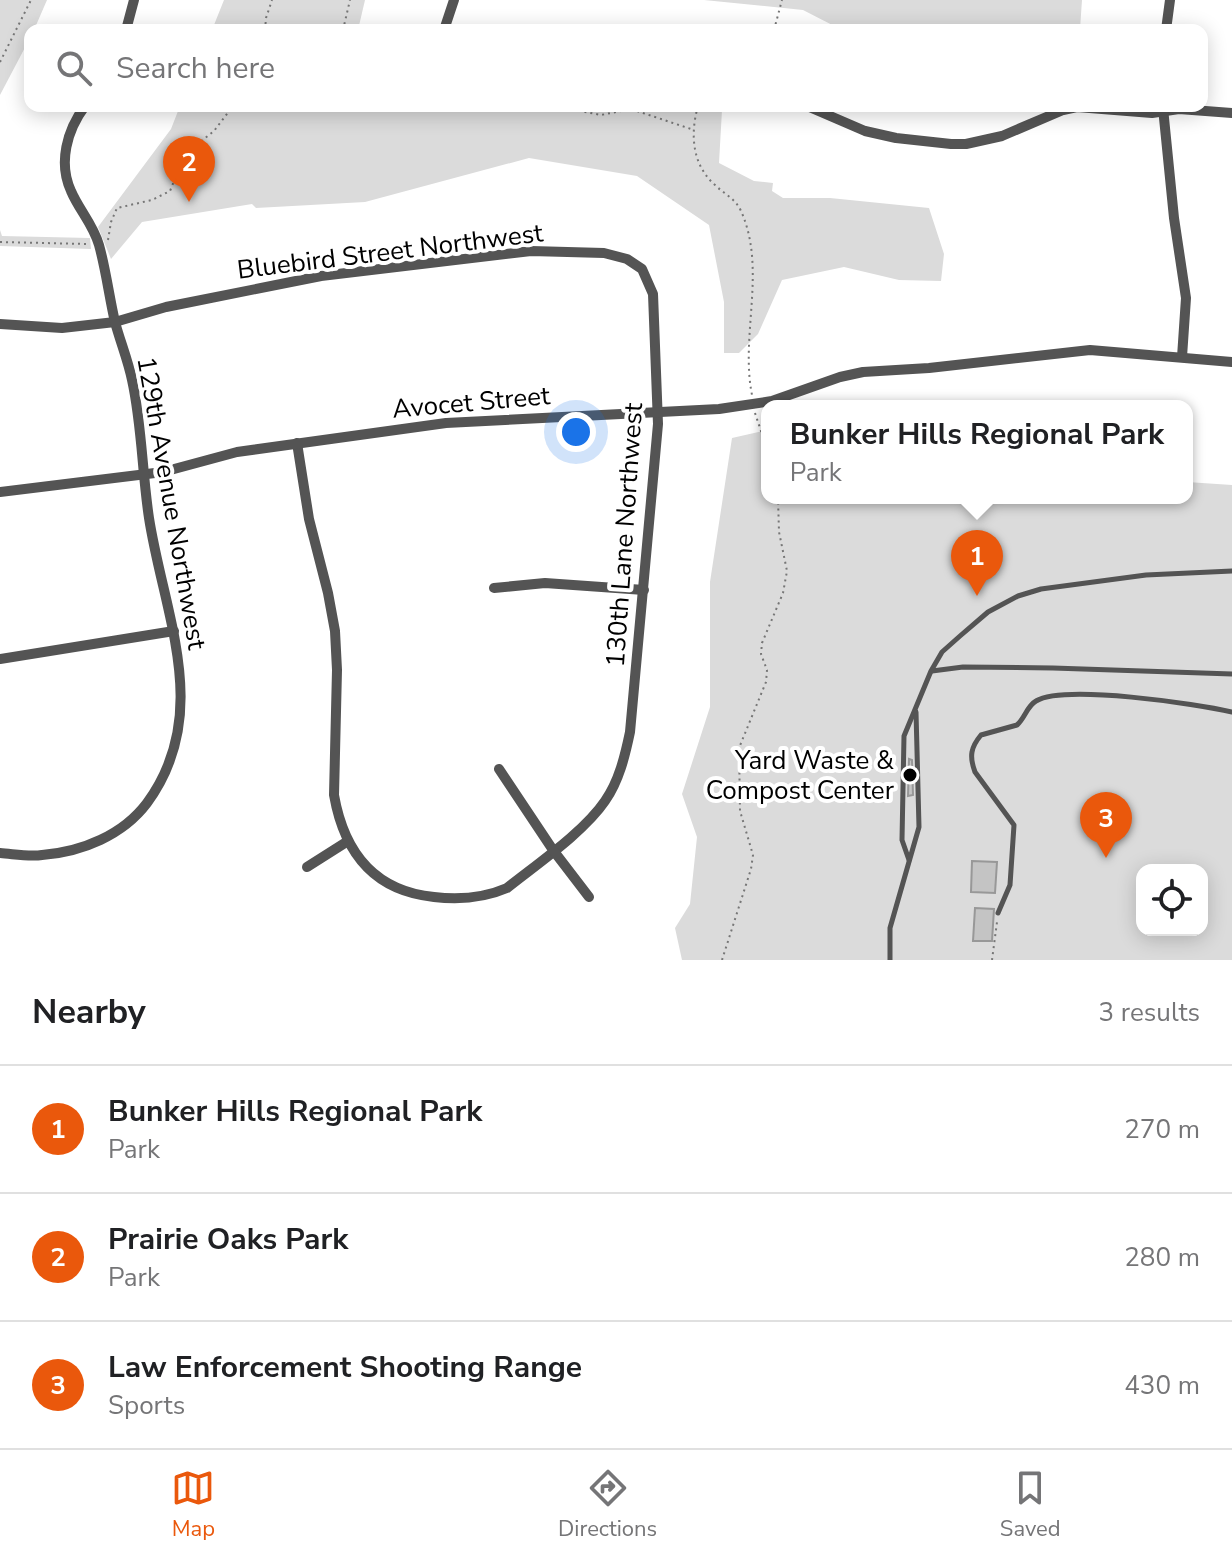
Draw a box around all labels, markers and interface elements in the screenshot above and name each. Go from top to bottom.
search box [24,24,1208,112]
icon: search [52,46,96,90]
text: Search here [116,48,275,89]
pin: 2 [163,136,215,202]
street label: Bluebird Street Northwest [235,215,546,288]
street label: 129th Avenue Northwest [128,354,215,653]
street label: Avocet Street [391,378,552,427]
popup [761,400,1193,504]
street label: 130th Lane Northwest [598,401,651,668]
your location [556,412,596,452]
text: Bunker Hills Regional Park [790,414,1164,455]
text: Park [790,455,842,490]
pin: 1 [951,530,1003,596]
place label: Yard Waste & Compost Center [706,743,895,808]
marker: Yard Waste & Compost Center [901,766,919,784]
pin: 3 [1080,792,1132,858]
map controls [1136,864,1208,936]
button: locate [1136,864,1208,936]
text: Nearby [32,989,146,1035]
text: 3 results [1099,995,1200,1030]
text: Bunker Hills Regional Park [108,1091,482,1132]
text: 1 [50,1112,66,1147]
text: 270 m [1124,1112,1200,1147]
text: Park [108,1132,160,1167]
text: Prairie Oaks Park [108,1219,348,1260]
text: 2 [50,1240,66,1275]
text: 280 m [1124,1240,1200,1275]
text: Park [108,1260,160,1295]
text: Law Enforcement Shooting Range [108,1347,582,1388]
text: 3 [50,1368,66,1403]
text: 430 m [1124,1368,1200,1403]
text: Sports [108,1388,185,1423]
tab: Map [171,1466,215,1544]
tab: Directions [558,1466,657,1544]
tab: Saved [1000,1466,1061,1544]

